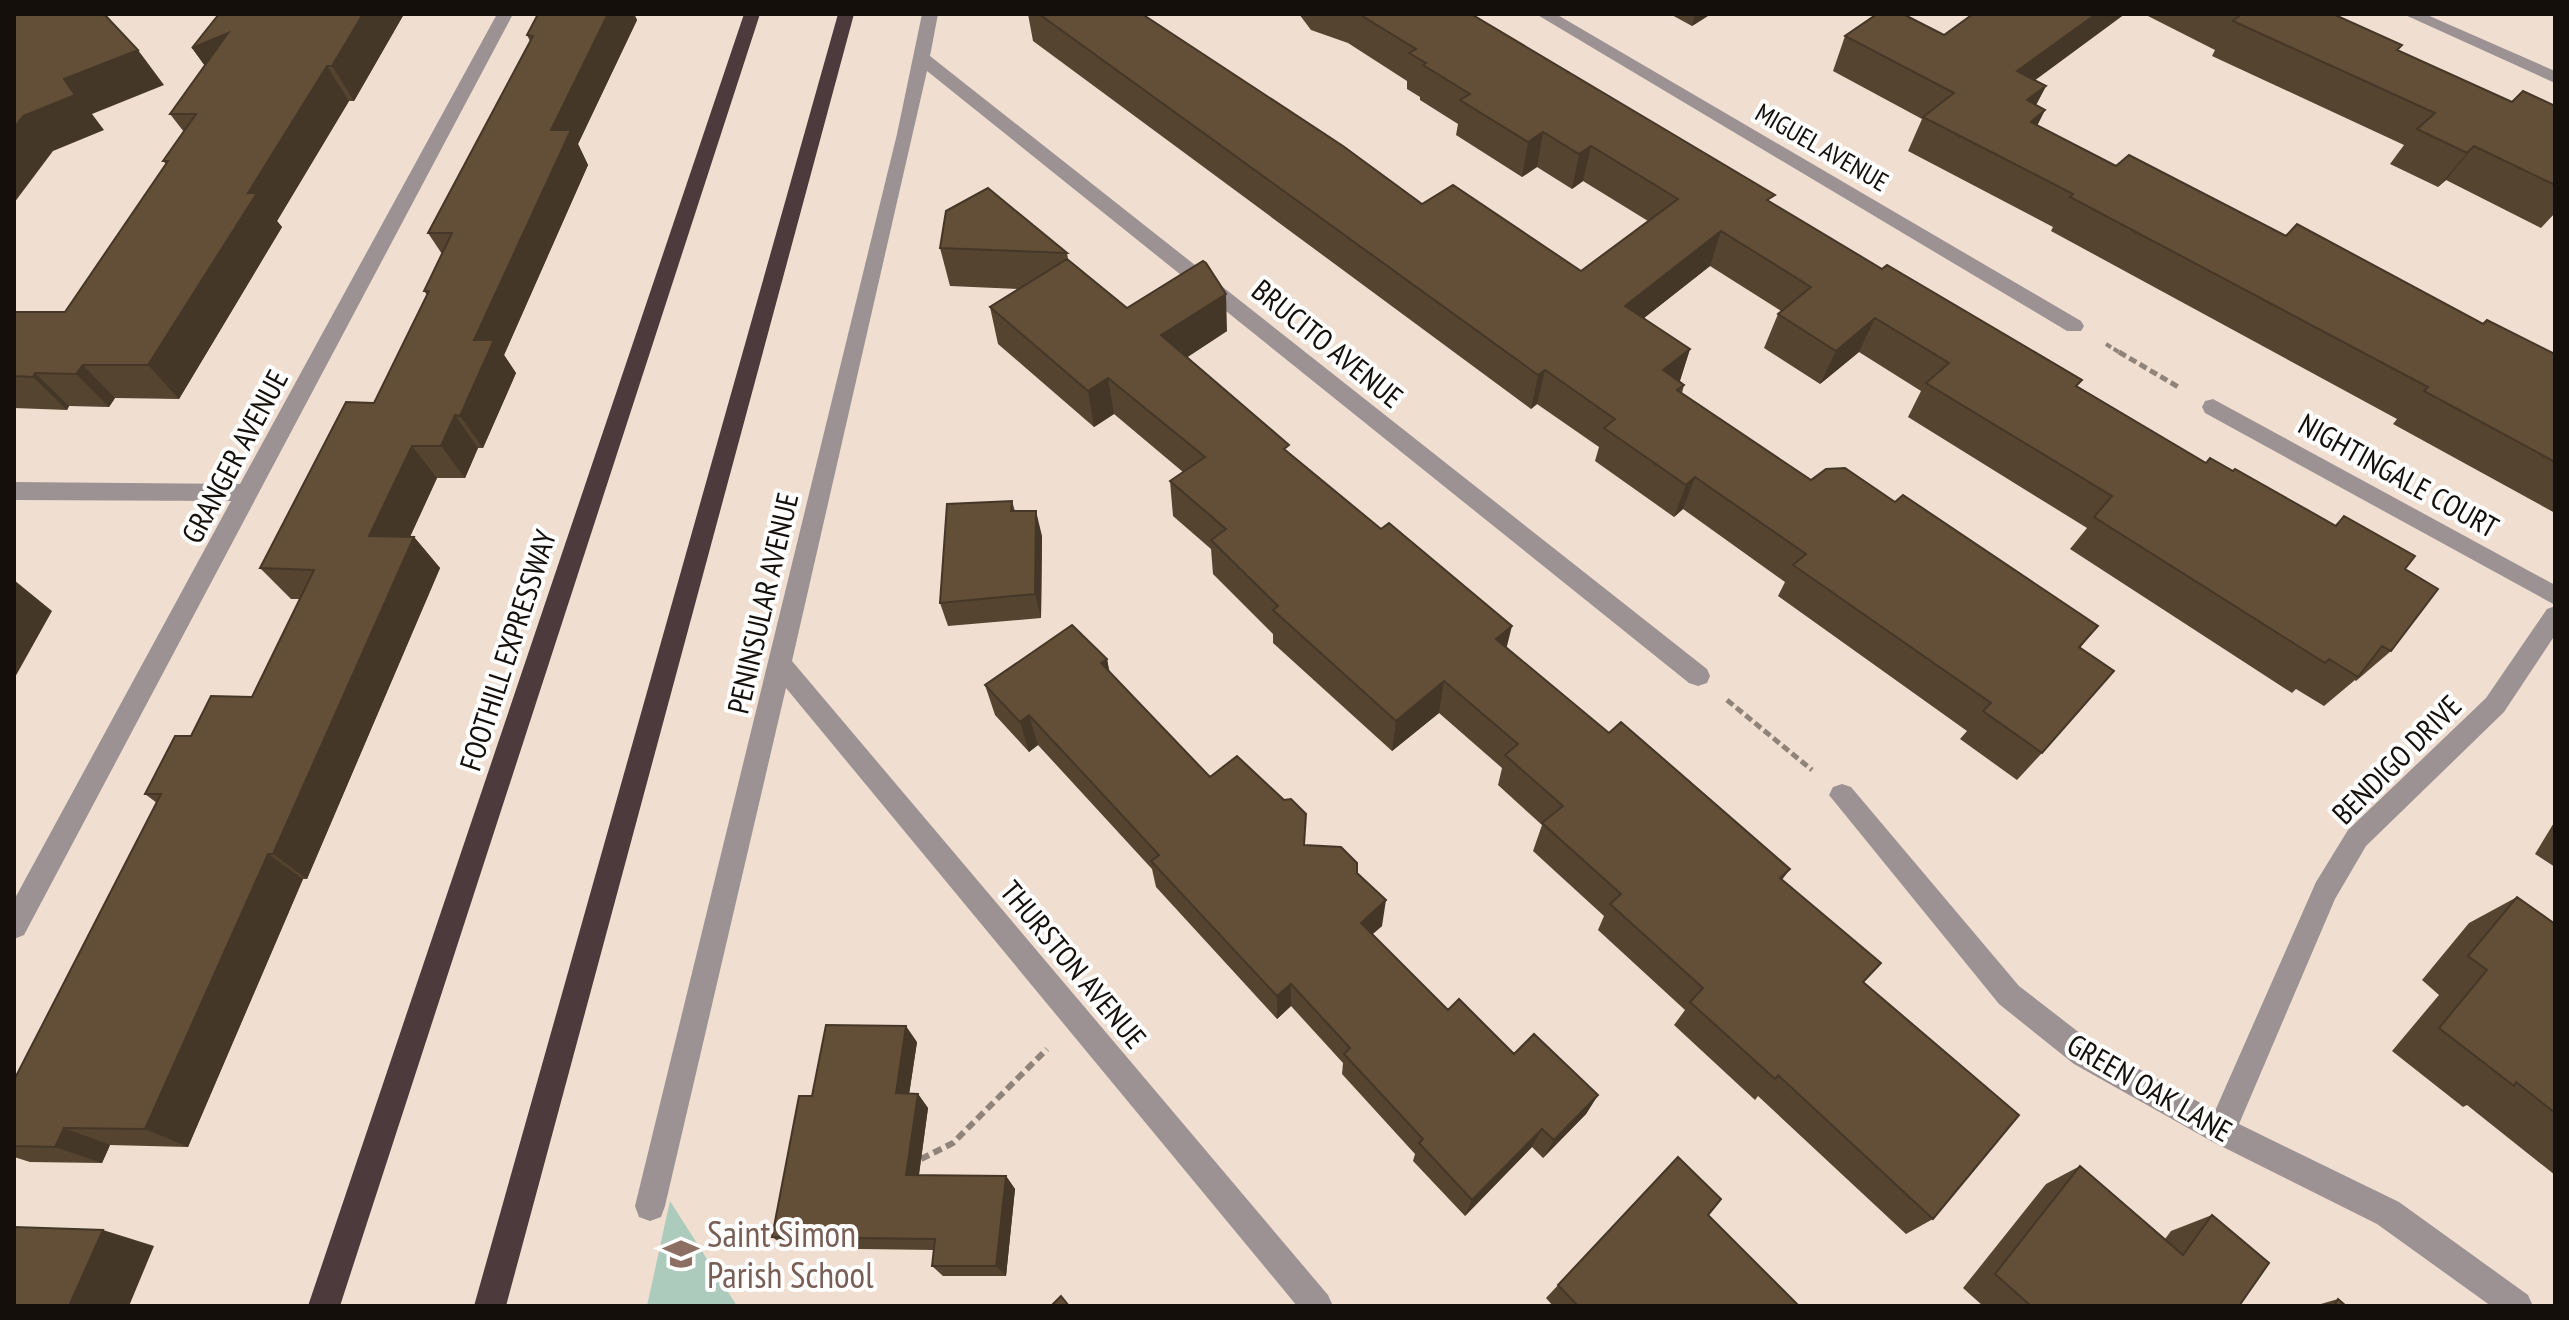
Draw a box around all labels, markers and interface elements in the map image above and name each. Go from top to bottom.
street label: MIGUEL AVENUE [1750,96,1894,198]
street label: BRUCITO AVENUE [1244,270,1412,416]
street label: GRANGER AVENUE [172,363,296,549]
street label: NIGHTINGALE COURT [2292,404,2506,546]
street label: PENINSULAR AVENUE [718,489,806,717]
street label: FOOTHILL EXPRESSWAY [450,524,564,775]
street label: BENDIGO DRIVE [2323,686,2469,832]
street label: THURSTON AVENUE [992,872,1156,1056]
street label: GREEN OAK LANE [2061,1024,2239,1150]
place label: Saint Simon Parish School [707,1210,874,1298]
school or university icon: Saint Simon Parish School [662,1235,700,1273]

